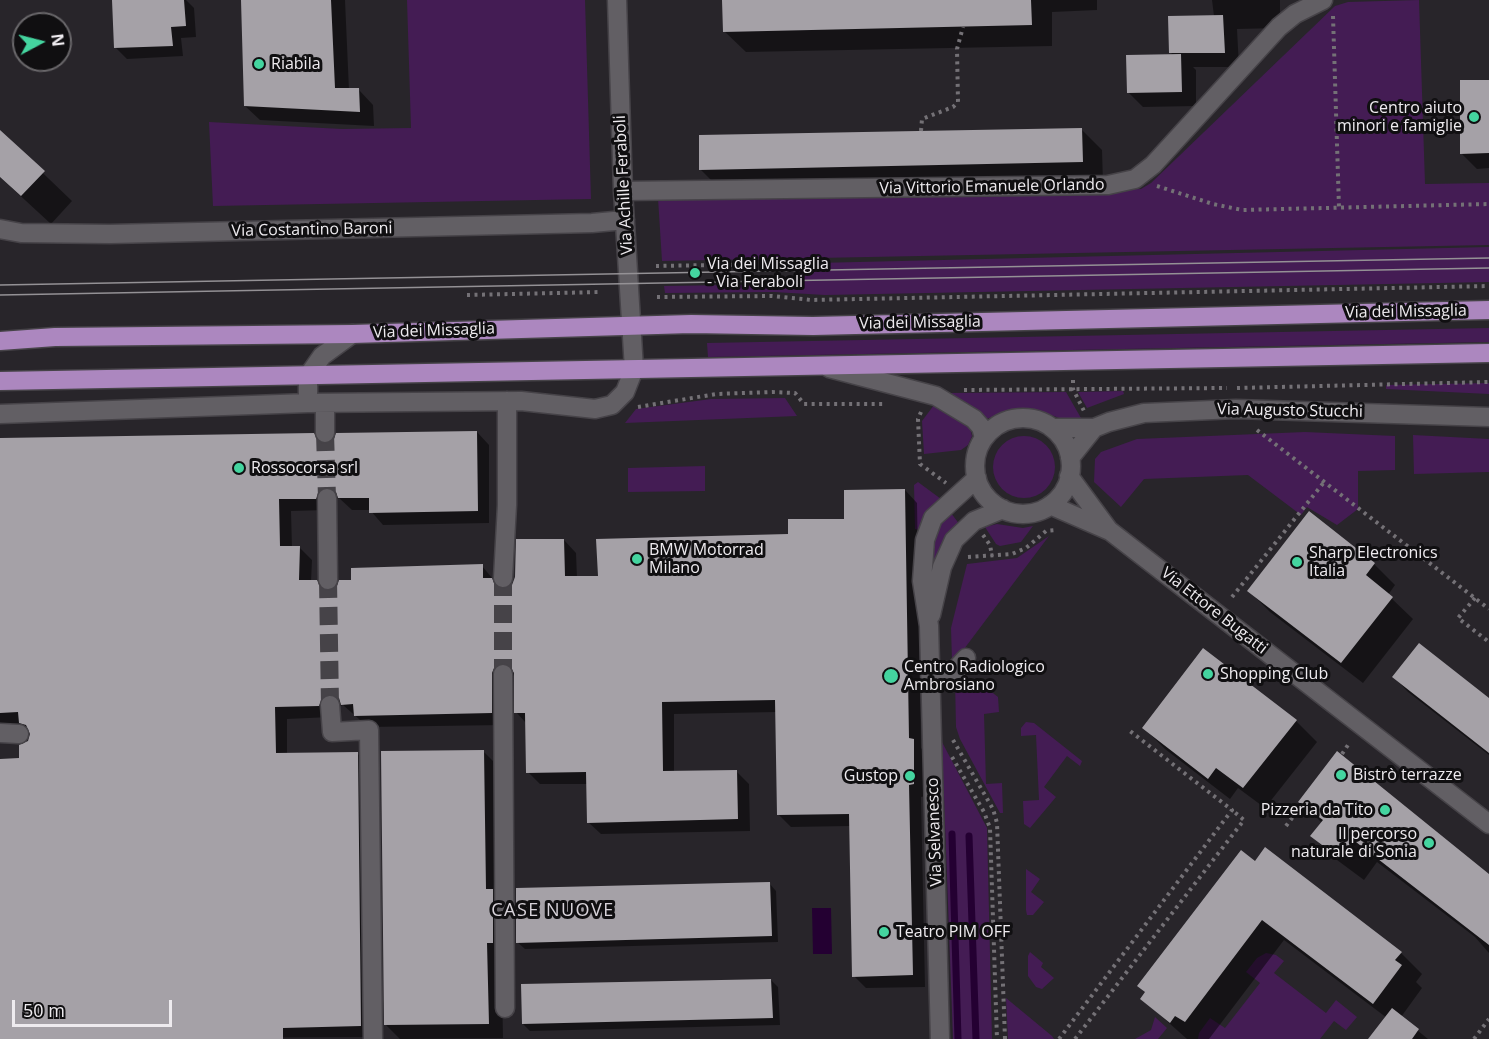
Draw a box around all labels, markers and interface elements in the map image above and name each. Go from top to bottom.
north arrow [12,12,72,72]
text: N [46,32,70,48]
place label: Riabila [271,54,321,74]
marker: Riabila [252,57,266,71]
place label: Centro aiuto minori e famiglie [1337,98,1462,136]
marker: Centro aiuto minori e famiglie [1467,110,1481,124]
street label: Via Achille Feraboli [611,115,637,255]
street label: Via Vittorio Emanuele Orlando [879,175,1105,199]
street label: Via Costantino Baroni [231,219,393,241]
place label: Via dei Missaglia - Via Feraboli [707,254,829,292]
marker: Via dei Missaglia - Via Feraboli [688,266,702,280]
street label: Via dei Missaglia [1345,301,1467,323]
street label: Via dei Missaglia [859,312,981,334]
street label: Via dei Missaglia [373,319,495,343]
street label: Via Augusto Stucchi [1217,400,1363,422]
place label: Rossocorsa srl [251,458,358,478]
marker: Rossocorsa srl [232,461,246,475]
place label: BMW Motorrad Milano [649,540,764,578]
place label: Sharp Electronics Italia [1309,543,1438,581]
marker: BMW Motorrad Milano [630,552,644,566]
marker: Sharp Electronics Italia [1290,555,1304,569]
street label: Via Ettore Bugatti [1157,564,1271,658]
place label: Centro Radiologico Ambrosiano [904,657,1045,695]
place label: Shopping Club [1220,664,1328,684]
marker: Centro Radiologico Ambrosiano [882,667,900,685]
marker: Shopping Club [1201,667,1215,681]
place label: Bistrò terrazze [1353,765,1462,785]
place label: Gustop [844,766,898,786]
marker: Bistrò terrazze [1334,768,1348,782]
marker: Gustop [903,769,917,783]
street label: Via Selvanesco [924,777,946,887]
place label: Pizzeria da Tito [1261,800,1373,820]
marker: Pizzeria da Tito [1378,803,1392,817]
place label: Il percorso naturale di Sonia [1291,824,1417,862]
marker: Il percorso naturale di Sonia [1422,836,1436,850]
district label: CASE NUOVE [491,900,615,922]
place label: Teatro PIM OFF [896,922,1010,942]
marker: Teatro PIM OFF [877,925,891,939]
scale bar [15,988,176,1026]
text: 50 m [23,998,65,1022]

